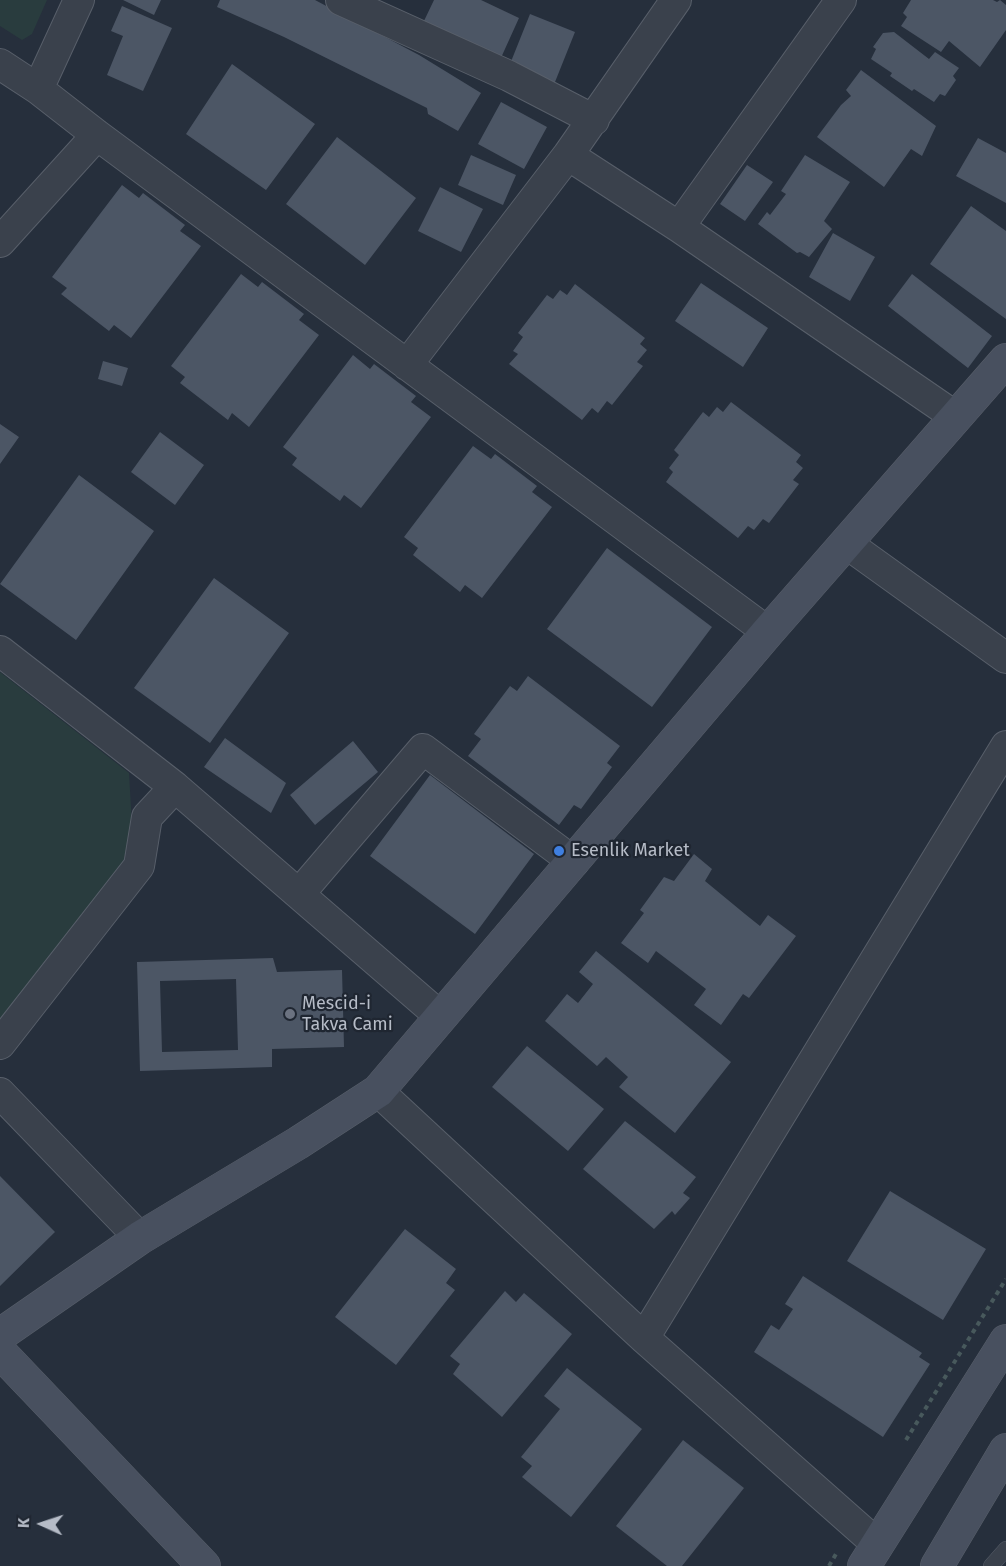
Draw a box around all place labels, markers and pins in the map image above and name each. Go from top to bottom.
place label: Esenlik Market [571,840,690,862]
marker: Esenlik Market [552,844,566,858]
place label: Mescid-i Takva Cami [302,993,393,1036]
marker: Mescid-i Takva Cami [283,1007,297,1021]

